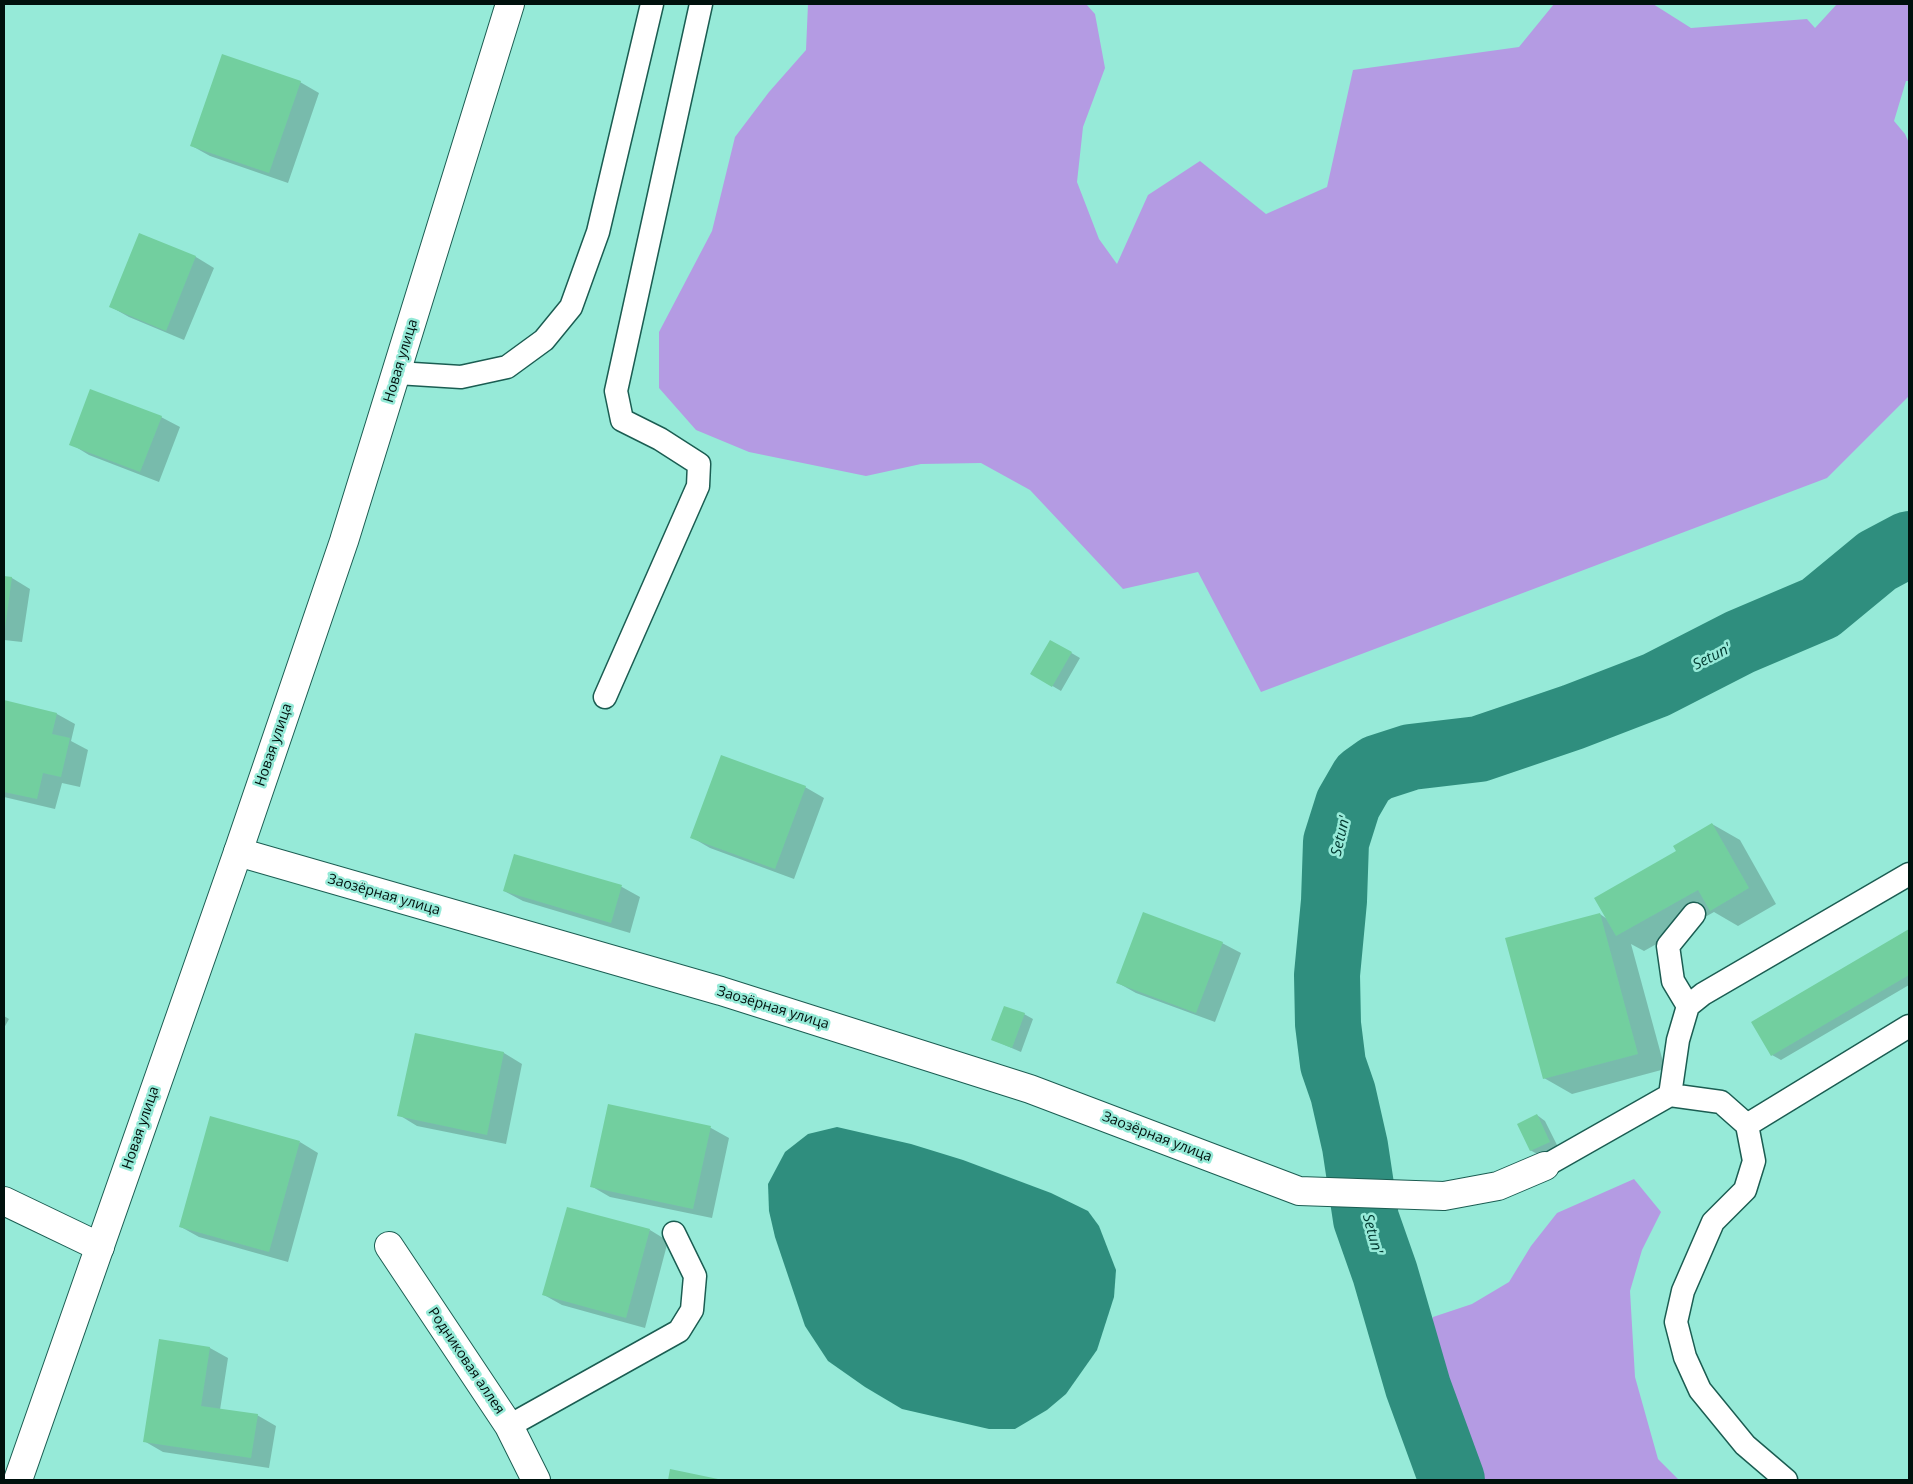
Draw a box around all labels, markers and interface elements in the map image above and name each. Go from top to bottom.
street label: Новая улица [380,317,422,405]
water label: Setun' [1690,640,1734,674]
street label: Новая улица [252,701,296,789]
water label: Setun' [1328,814,1354,858]
street label: Заозёрная улица [326,871,442,919]
street label: Заозёрная улица [715,983,831,1033]
street label: Новая улица [119,1084,163,1172]
street label: Заозёрная улица [1100,1108,1214,1166]
water label: Setun' [1358,1212,1386,1256]
street label: Родниковая аллея [424,1305,508,1417]

